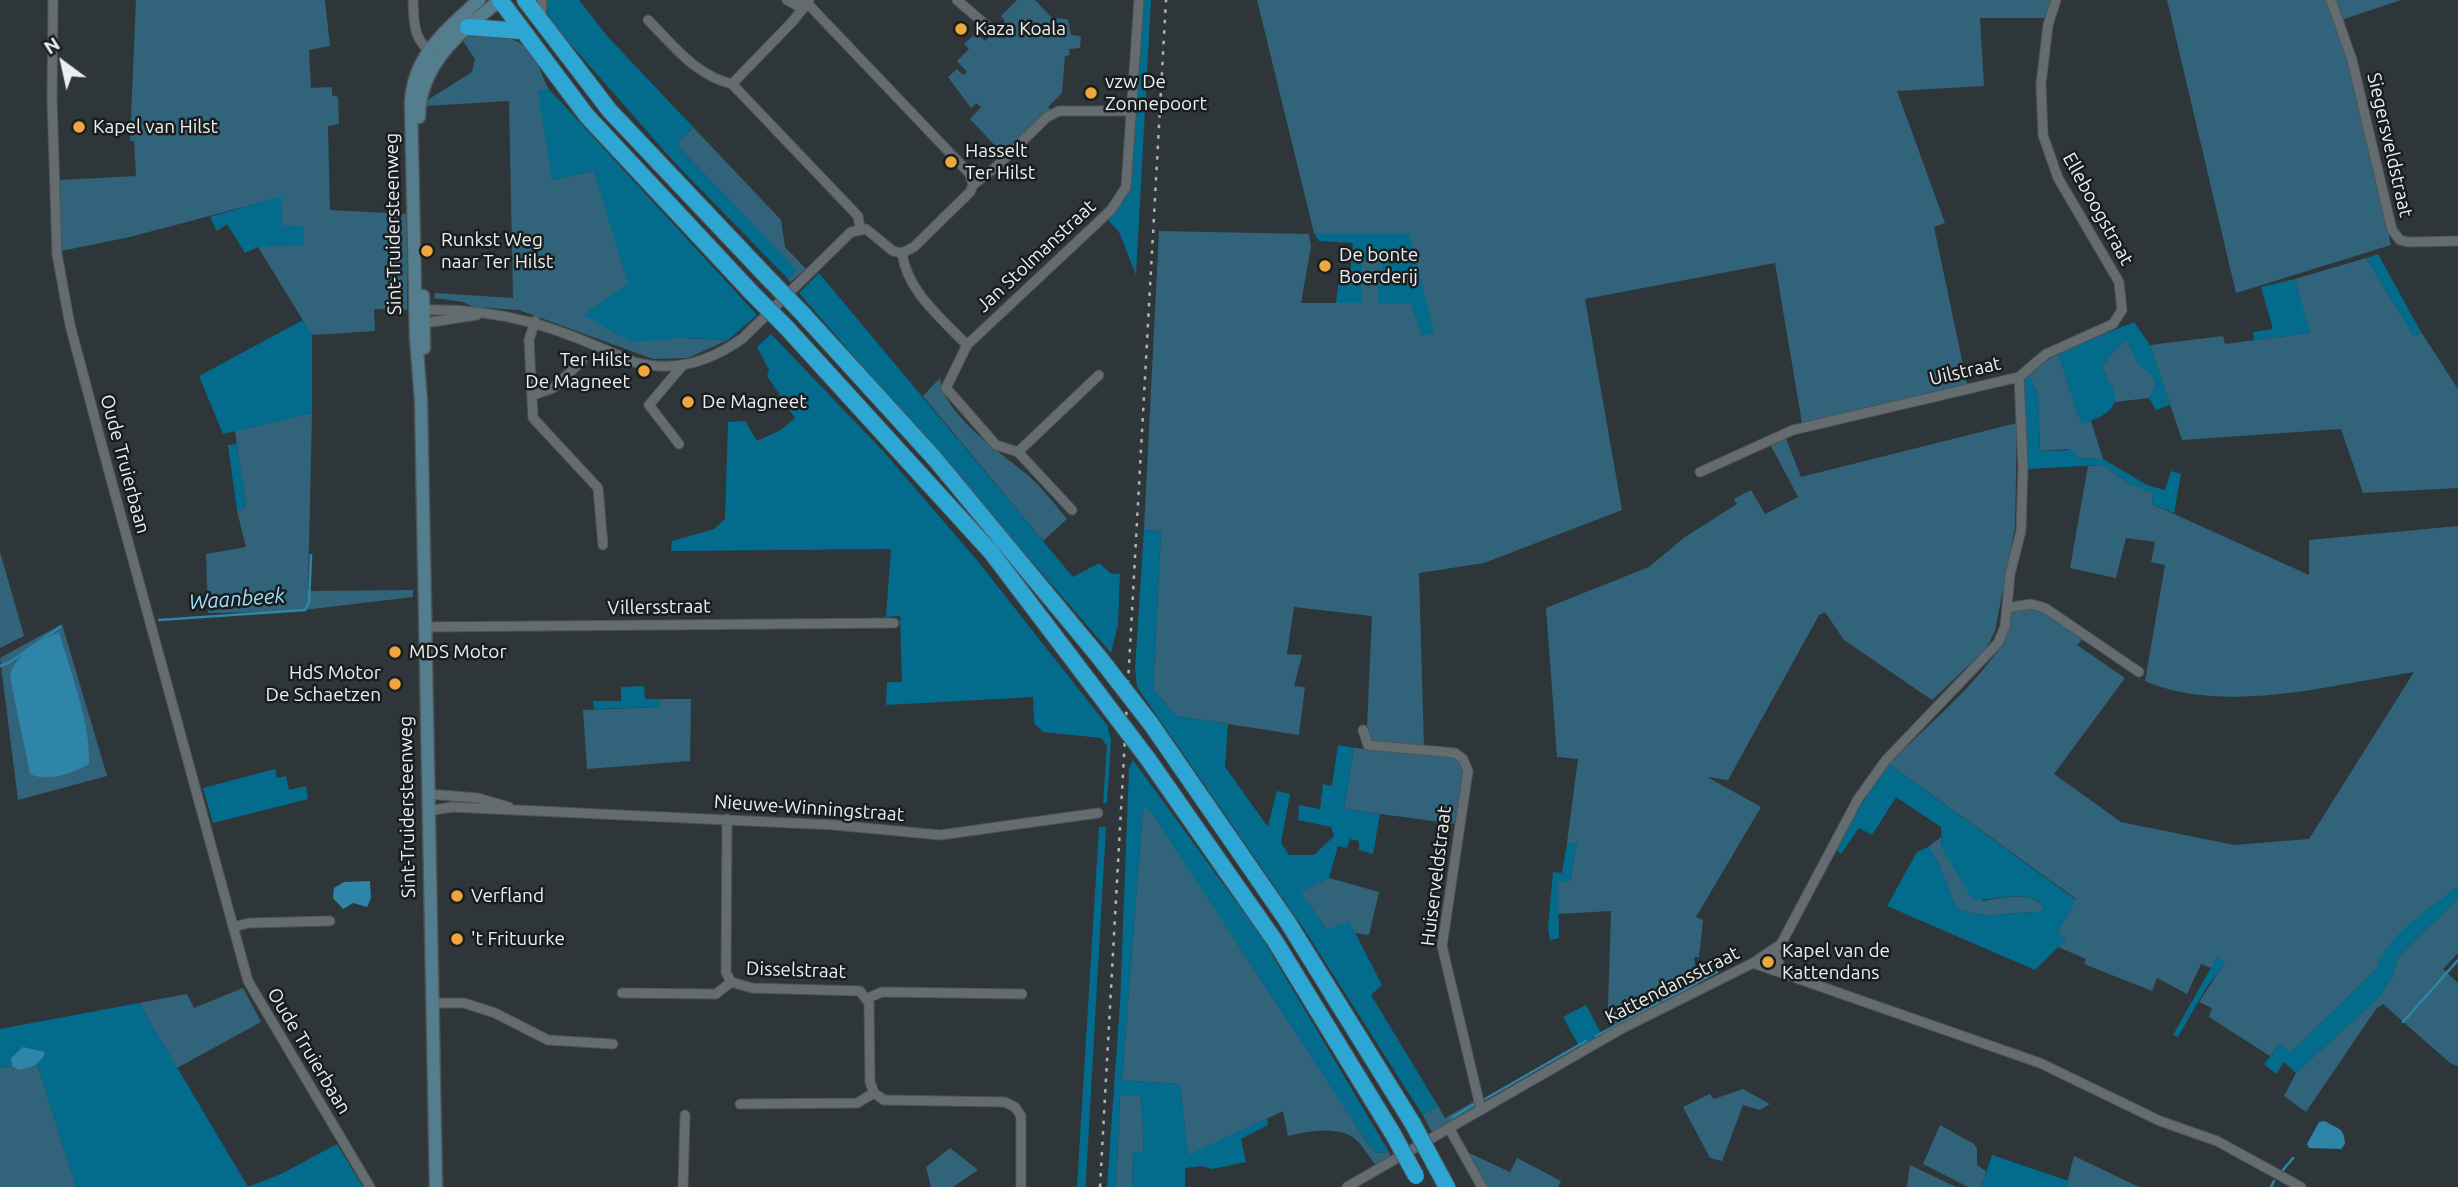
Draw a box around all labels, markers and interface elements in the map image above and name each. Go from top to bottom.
place label: Kaza Koala [975,18,1066,40]
marker: Kaza Koala [953,21,969,37]
north arrow [28,28,98,98]
text: N [40,32,64,58]
place label: vzw De Zonnepoort [1105,71,1207,115]
street label: Siegersveldstraat [2362,71,2418,219]
marker: vzw De Zonnepoort [1083,85,1099,101]
place label: Kapel van Hilst [93,116,218,138]
marker: Kapel van Hilst [71,119,87,135]
street label: Sint-Truidersteenweg [380,133,406,315]
place label: Hasselt Ter Hilst [965,140,1035,184]
street label: Elleboogstraat [2058,149,2138,269]
marker: Hasselt Ter Hilst [943,154,959,170]
street label: Jan Stolmanstraat [972,195,1100,317]
place label: Runkst Weg naar Ter Hilst [441,229,553,273]
marker: Runkst Weg naar Ter Hilst [419,243,435,259]
place label: De bonte Boerderij [1339,244,1418,288]
marker: De bonte Boerderij [1317,258,1333,274]
place label: Ter Hilst De Magneet [525,349,630,393]
street label: Uilstraat [1927,352,2003,390]
marker: Ter Hilst De Magneet [636,363,652,379]
place label: De Magneet [702,391,807,413]
street label: Oude Truierbaan [95,392,155,536]
marker: De Magneet [680,394,696,410]
water label: Waanbeek [188,583,286,615]
street label: Villersstraat [607,595,711,619]
place label: MDS Motor [409,641,507,663]
marker: MDS Motor [387,644,403,660]
place label: HdS Motor De Schaetzen [265,662,381,706]
marker: HdS Motor De Schaetzen [387,676,403,692]
street label: Sint-Truidersteenweg [394,716,420,898]
street label: Nieuwe-Winningstraat [713,790,905,826]
street label: Huiserveldstraat [1416,805,1456,947]
place label: Verfland [471,885,544,907]
marker: Verfland [449,888,465,904]
place label: 't Frituurke [471,928,565,950]
marker: 't Frituurke [449,931,465,947]
place label: Kapel van de Kattendans [1782,940,1890,984]
street label: Kattendansstraat [1601,941,1743,1029]
marker: Kapel van de Kattendans [1760,954,1776,970]
street label: Disselstraat [746,957,846,983]
street label: Oude Truierbaan [262,984,356,1118]

